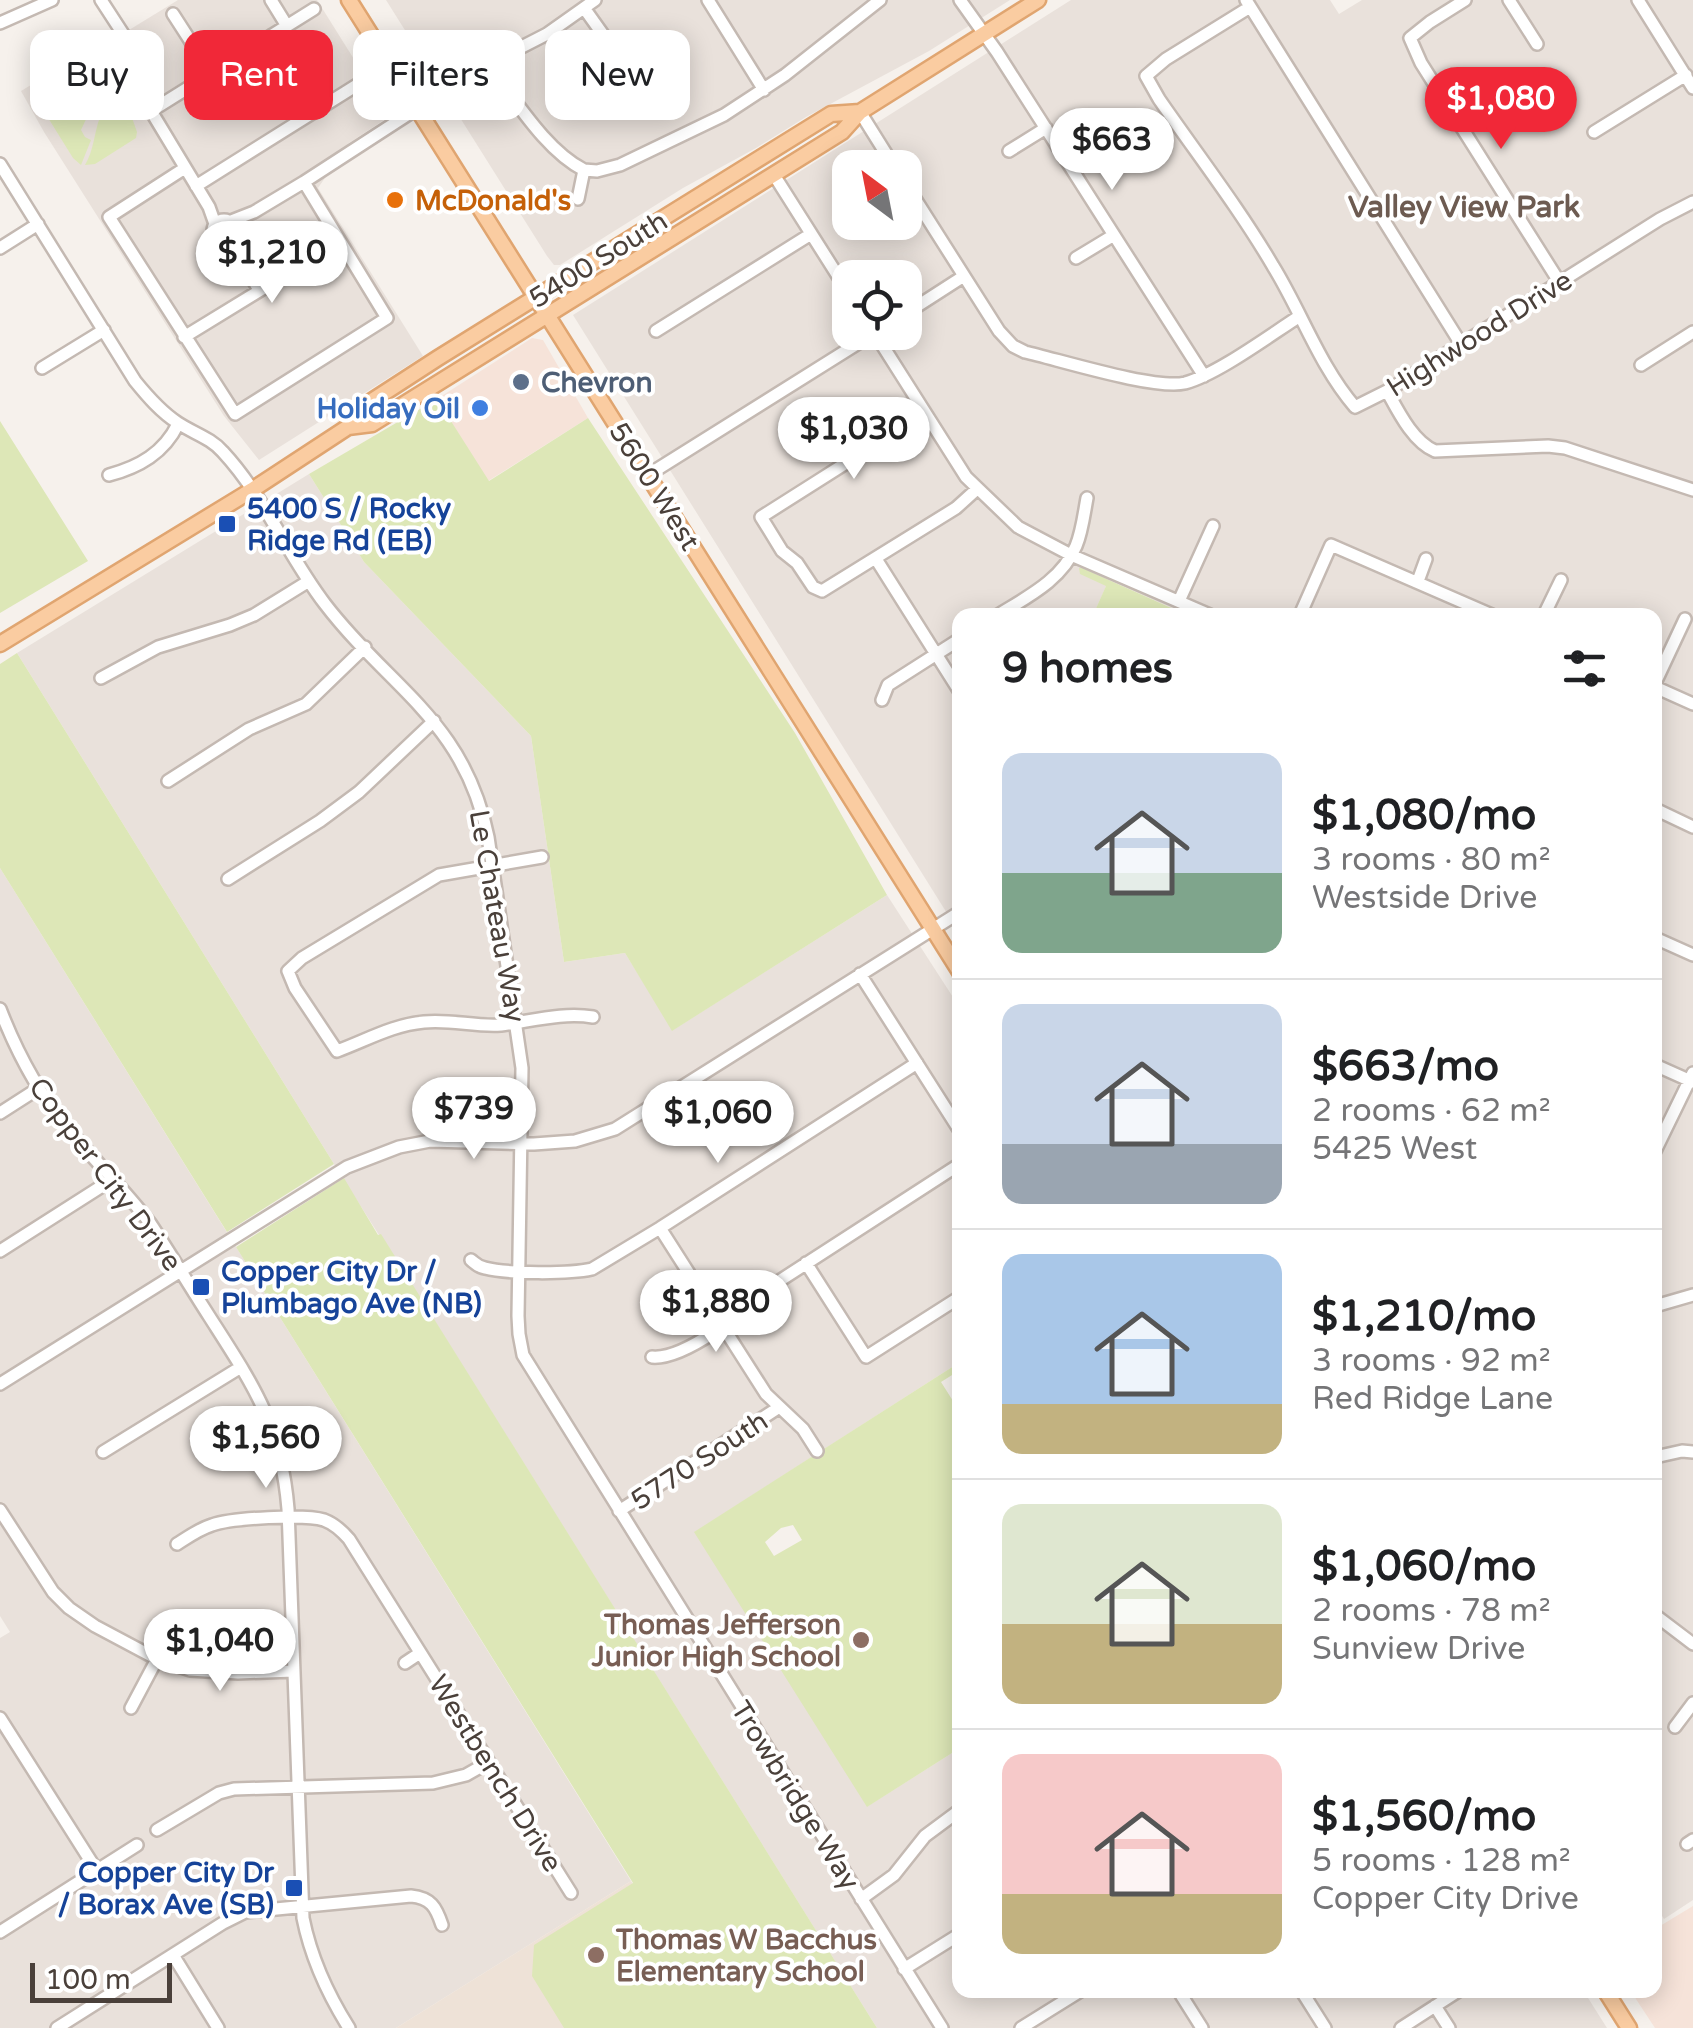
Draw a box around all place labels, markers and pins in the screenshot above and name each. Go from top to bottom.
pin: $1,080 [1420,67,1582,152]
pin: $663 [1053,108,1171,193]
place label: McDonald's [415,184,571,218]
marker: McDonald's [384,189,406,211]
pin: $1,210 [191,221,353,306]
place label: Chevron [541,366,652,400]
marker: Chevron [510,371,532,393]
place label: Holiday Oil [316,392,460,426]
marker: Holiday Oil [469,397,491,419]
pin: $1,030 [773,397,935,482]
place label: 5400 S / Rocky Ridge Rd (EB) [247,492,451,558]
marker: 5400 S / Rocky Ridge Rd (EB) [216,513,238,535]
pin: $739 [415,1077,533,1162]
pin: $1,060 [637,1081,799,1166]
place label: Copper City Dr / Plumbago Ave (NB) [221,1255,482,1321]
pin: $1,880 [635,1270,797,1355]
marker: Copper City Dr / Plumbago Ave (NB) [190,1276,212,1298]
pin: $1,560 [185,1406,347,1491]
place label: Thomas Jefferson Junior High School [591,1608,841,1674]
pin: $1,040 [139,1609,301,1694]
marker: Thomas Jefferson Junior High School [850,1629,872,1651]
place label: Copper City Dr / Borax Ave (SB) [58,1856,275,1922]
marker: Copper City Dr / Borax Ave (SB) [283,1877,305,1899]
place label: Thomas W Bacchus Elementary School [615,1923,877,1989]
marker: Thomas W Bacchus Elementary School [585,1944,607,1966]

